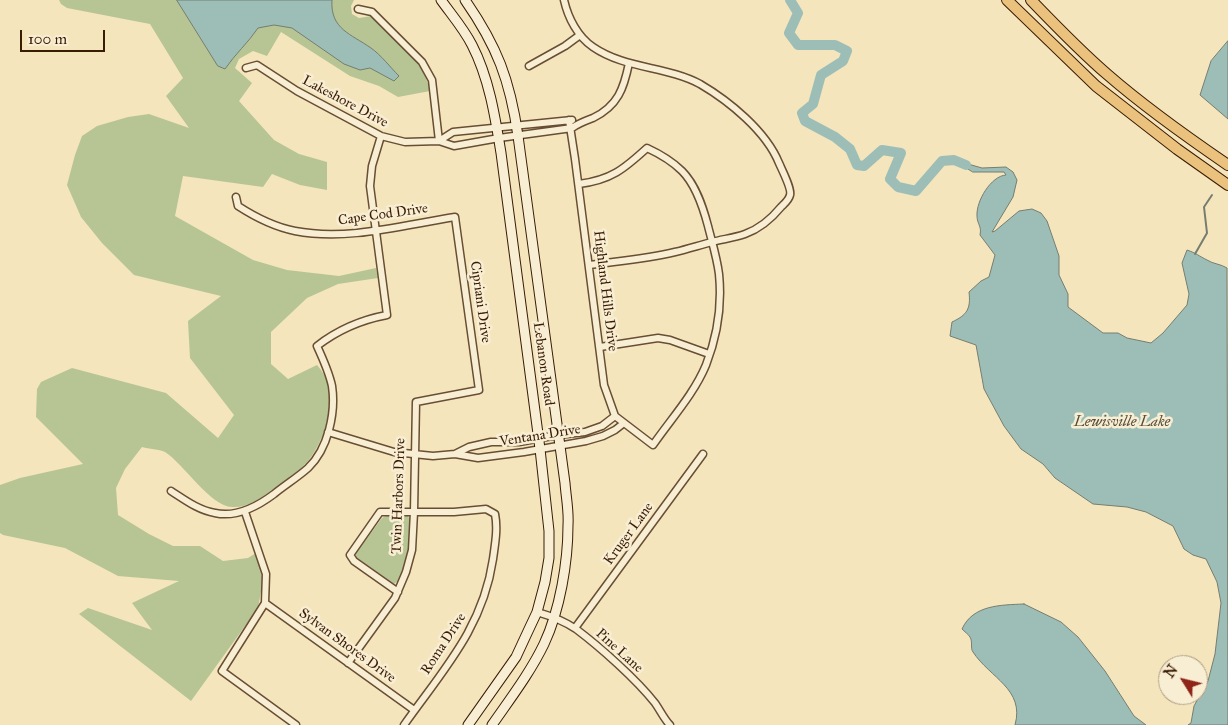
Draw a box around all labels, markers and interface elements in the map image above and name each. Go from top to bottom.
scale bar [22,20,108,52]
text: 100 m [28,30,67,48]
street label: Lakeshore Drive [299,72,391,132]
street label: Cape Cod Drive [337,200,429,230]
street label: Highland Hills Drive [589,230,621,352]
street label: Cipriani Drive [466,260,494,344]
street label: Lebanon Road [529,321,557,407]
water label: Lewisville Lake [1074,413,1170,431]
street label: Ventana Drive [498,421,582,451]
street label: Twin Harbors Drive [389,438,409,554]
street label: Kruger Lane [601,500,657,568]
street label: Sylvan Shores Drive [295,605,399,687]
street label: Roma Drive [418,610,470,678]
street label: Pine Lane [592,625,646,677]
north arrow [1158,655,1208,705]
text: N [1161,662,1182,681]

